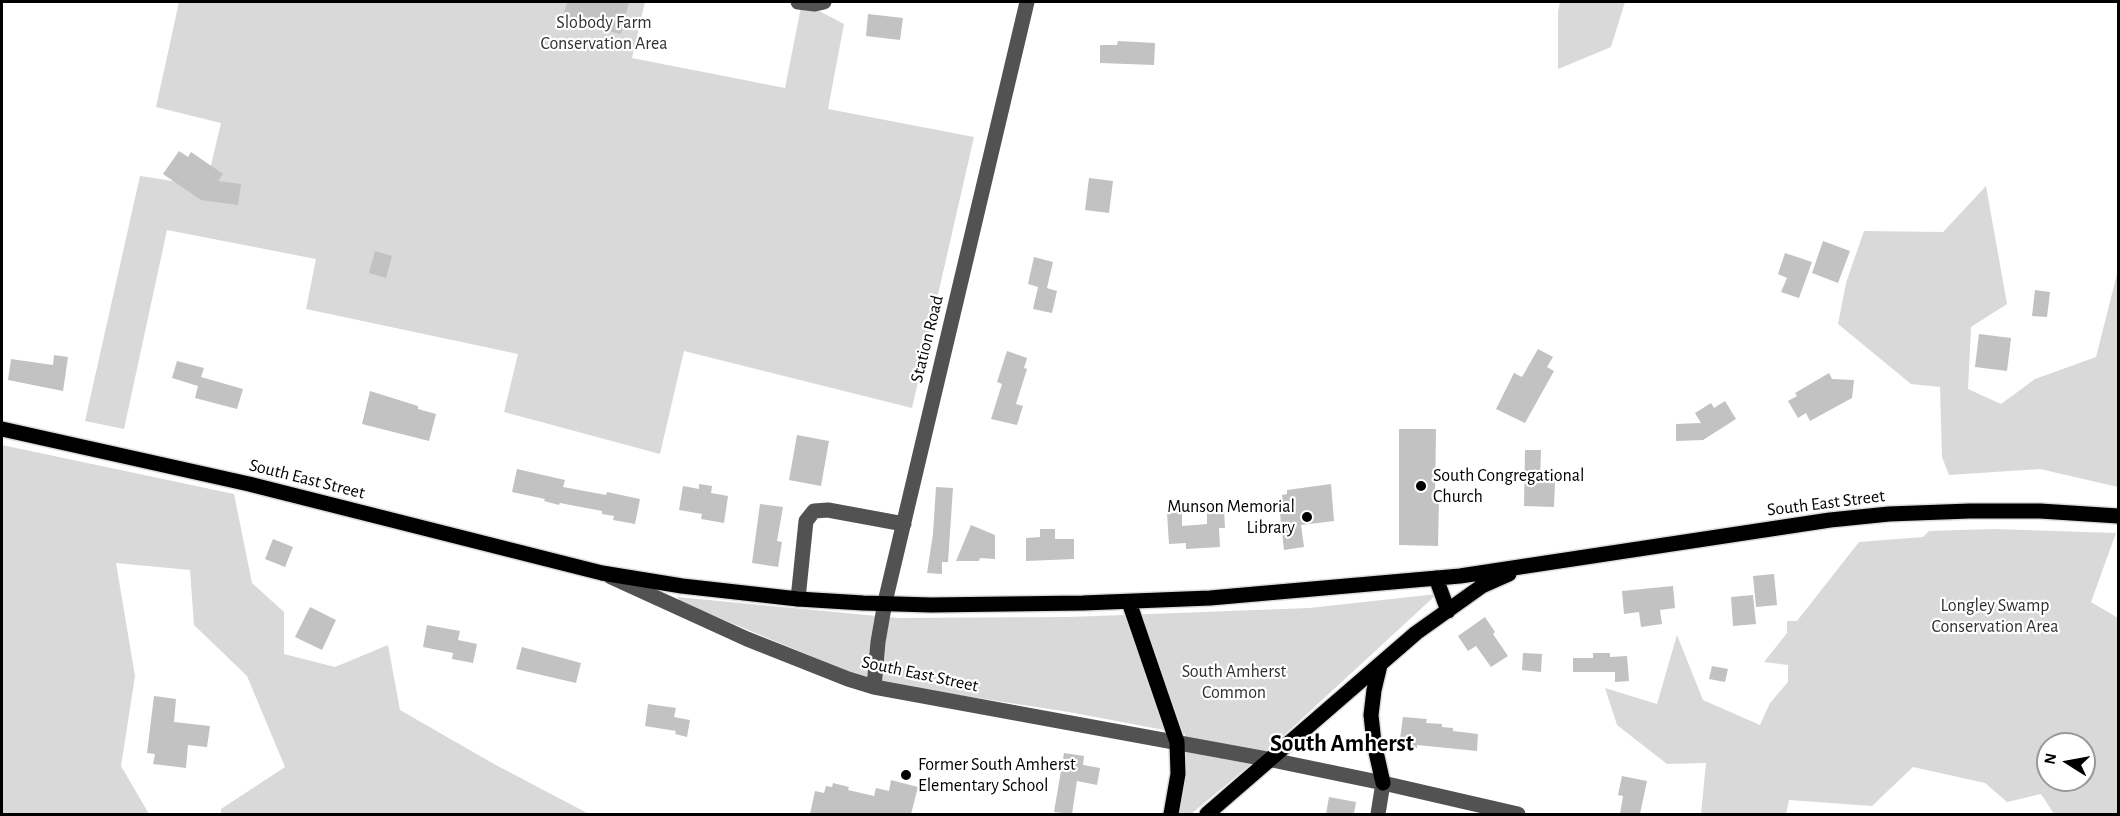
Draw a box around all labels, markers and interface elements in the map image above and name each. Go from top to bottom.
park label: Slobody Farm Conservation Area [540,12,668,54]
street label: Station Road [906,293,948,385]
street label: South East Street [247,454,367,504]
place label: South Congregational Church [1433,465,1585,508]
marker: South Congregational Church [1414,479,1428,493]
street label: South East Street [1766,485,1886,521]
place label: Munson Memorial Library [1167,496,1295,538]
marker: Munson Memorial Library [1300,510,1314,524]
park label: Longley Swamp Conservation Area [1931,595,2059,638]
street label: South East Street [860,651,980,697]
park label: South Amherst Common [1182,661,1286,704]
district label: South Amherst [1270,730,1414,758]
north arrow [2036,732,2096,792]
text: N [2041,752,2059,766]
place label: Former South Amherst Elementary School [918,754,1076,796]
marker: Former South Amherst Elementary School [899,768,913,782]

